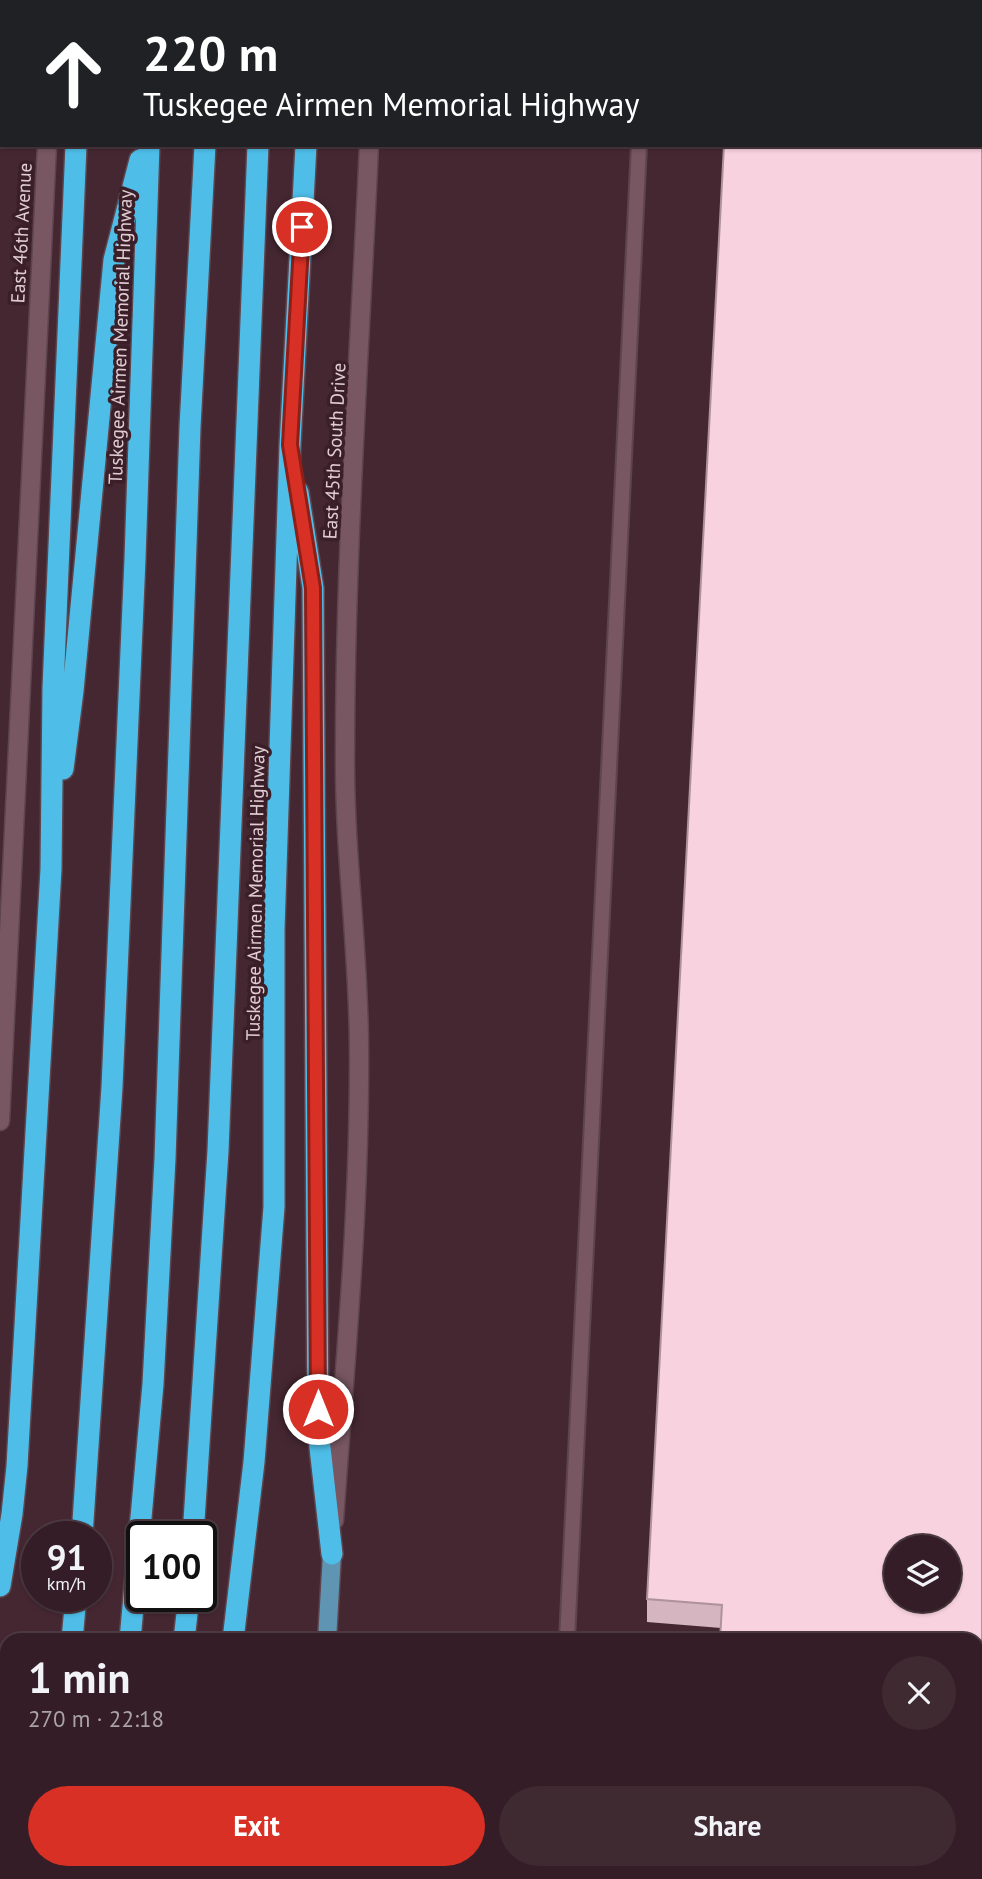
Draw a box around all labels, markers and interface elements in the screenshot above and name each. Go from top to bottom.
text: 220 m [143,21,278,85]
icon: ahead [28,28,119,119]
text: Tuskegee Airmen Memorial Highway [143,83,639,125]
street label: East 46th Avenue [5,162,37,304]
street label: Tuskegee Airmen Memorial Highway [103,189,137,485]
pin [272,197,332,257]
icon: arrive [283,208,321,246]
street label: East 45th South Drive [317,362,351,540]
street label: Tuskegee Airmen Memorial Highway [240,745,270,1041]
position arrow [281,1372,355,1446]
speed limit sign: 100 [126,1521,217,1612]
text: 91 [47,1534,86,1580]
map controls [884,1535,961,1612]
button: layers [884,1535,961,1612]
text: km/h [47,1572,86,1595]
text: 1 min [28,1650,130,1705]
button: close [882,1656,956,1730]
text: 270 m · 22:18 [28,1704,164,1733]
button: Exit [28,1786,485,1866]
button: Share [499,1786,956,1866]

